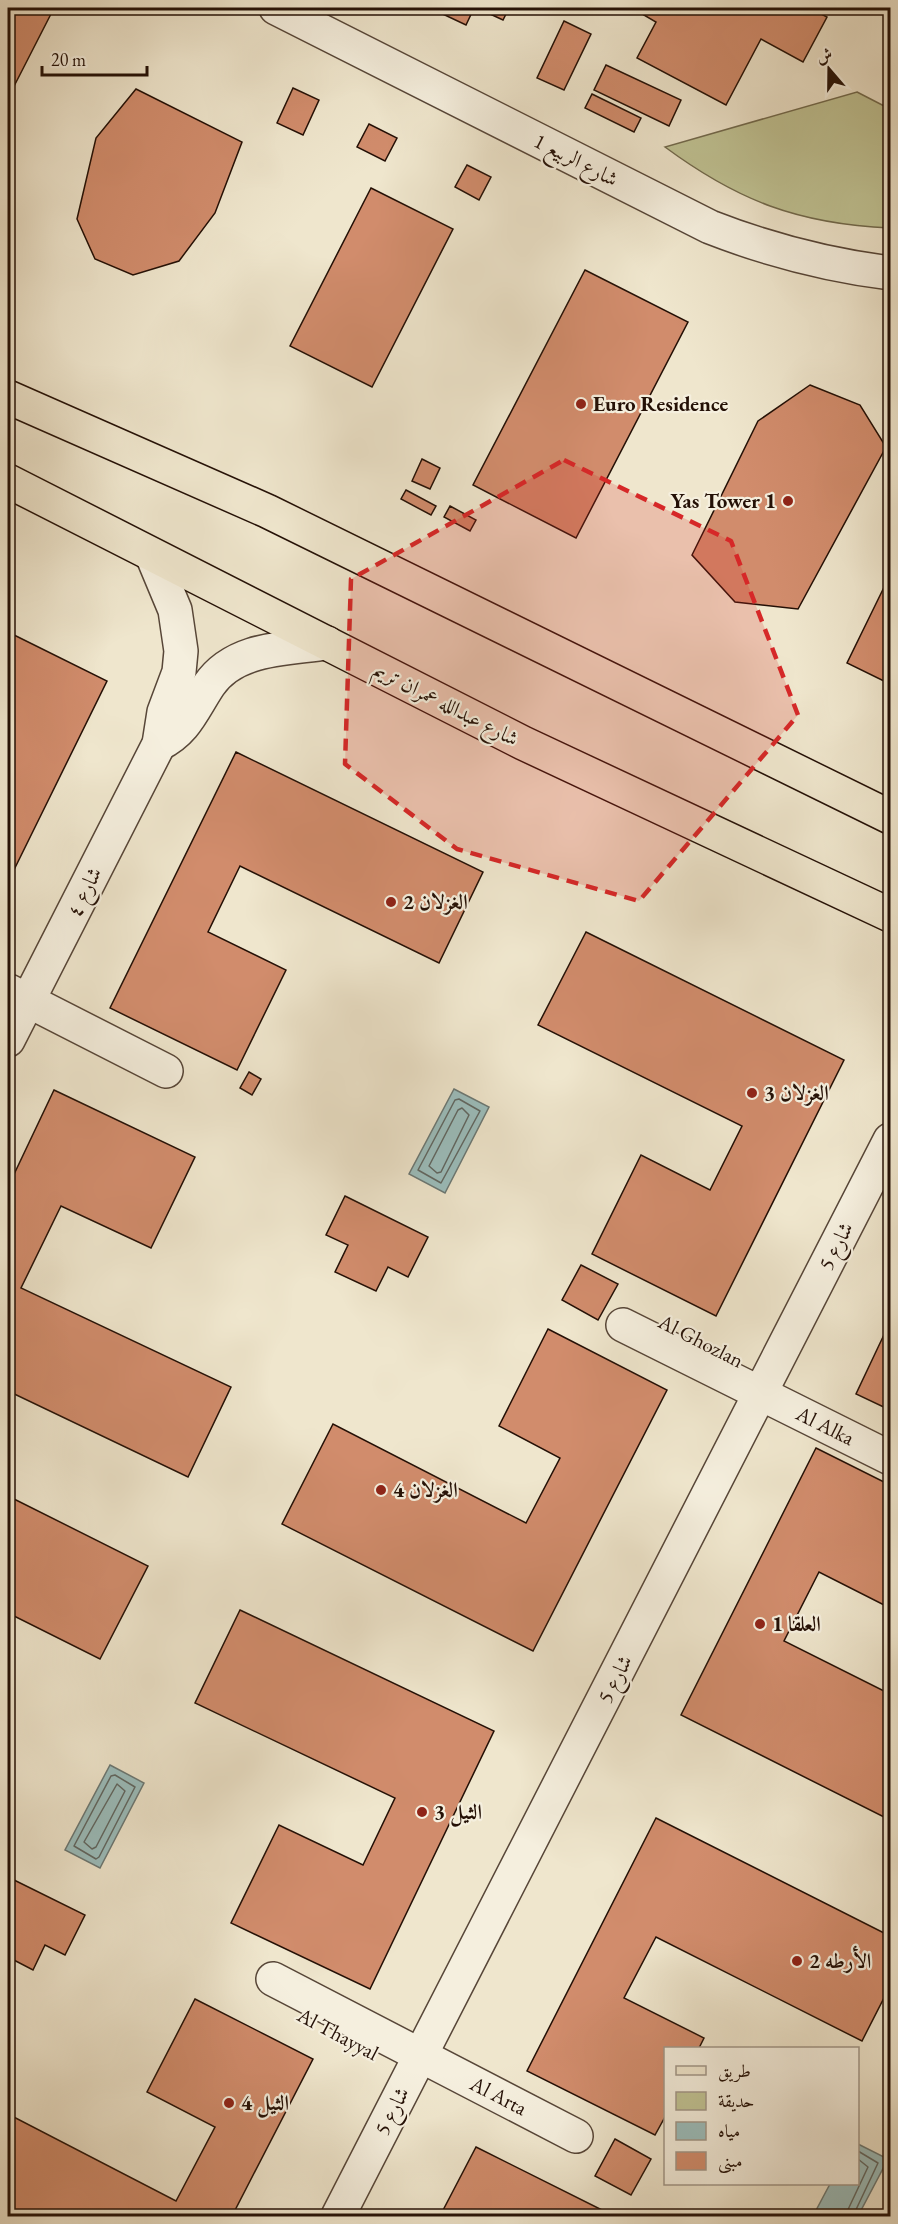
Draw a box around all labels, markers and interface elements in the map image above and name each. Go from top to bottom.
scale bar [42,39,147,77]
north arrow [799,39,859,99]
text: ش [813,43,835,68]
text: 20 m [51,48,86,71]
street label: شارع الربيع 1 [527,127,623,198]
place label: Euro Residence [593,390,729,417]
marker: Euro Residence [574,397,588,411]
place label: Yas Tower 1 [671,487,776,514]
marker: Yas Tower 1 [781,494,795,508]
street label: شارع عبدالله عمران تريم [367,655,523,756]
street label: شارع ٤ [60,862,112,924]
place label: الغزلان 2 [403,888,468,916]
marker: الغزلان 2 [384,895,398,909]
place label: الغزلان 3 [764,1079,829,1107]
marker: الغزلان 3 [745,1086,759,1100]
street label: شارع 5 [812,1217,864,1277]
street label: Al Ghozlan [653,1307,749,1374]
street label: Al Alka [791,1399,860,1451]
place label: الغزلان 4 [393,1476,458,1504]
marker: الغزلان 4 [374,1483,388,1497]
place label: العلقا 1 [772,1610,821,1637]
marker: العلقا 1 [753,1617,767,1631]
street label: شارع 5 [591,1650,643,1710]
place label: الثيل 3 [434,1798,482,1827]
marker: الثيل 3 [415,1805,429,1819]
place label: الأرطه 2 [809,1945,871,1974]
marker: الأرطه 2 [790,1954,804,1968]
street label: Al Thayyal [292,2000,384,2066]
legend [664,2047,859,2185]
text: طريق [718,2059,751,2083]
street label: Al Arta [465,2069,532,2122]
street label: شارع 5 [368,2082,420,2142]
place label: الثيل 4 [241,2089,289,2118]
text: حديقة [718,2089,754,2112]
marker: الثيل 4 [222,2096,236,2110]
text: مياه [718,2119,740,2142]
text: مبنى [718,2149,743,2174]

